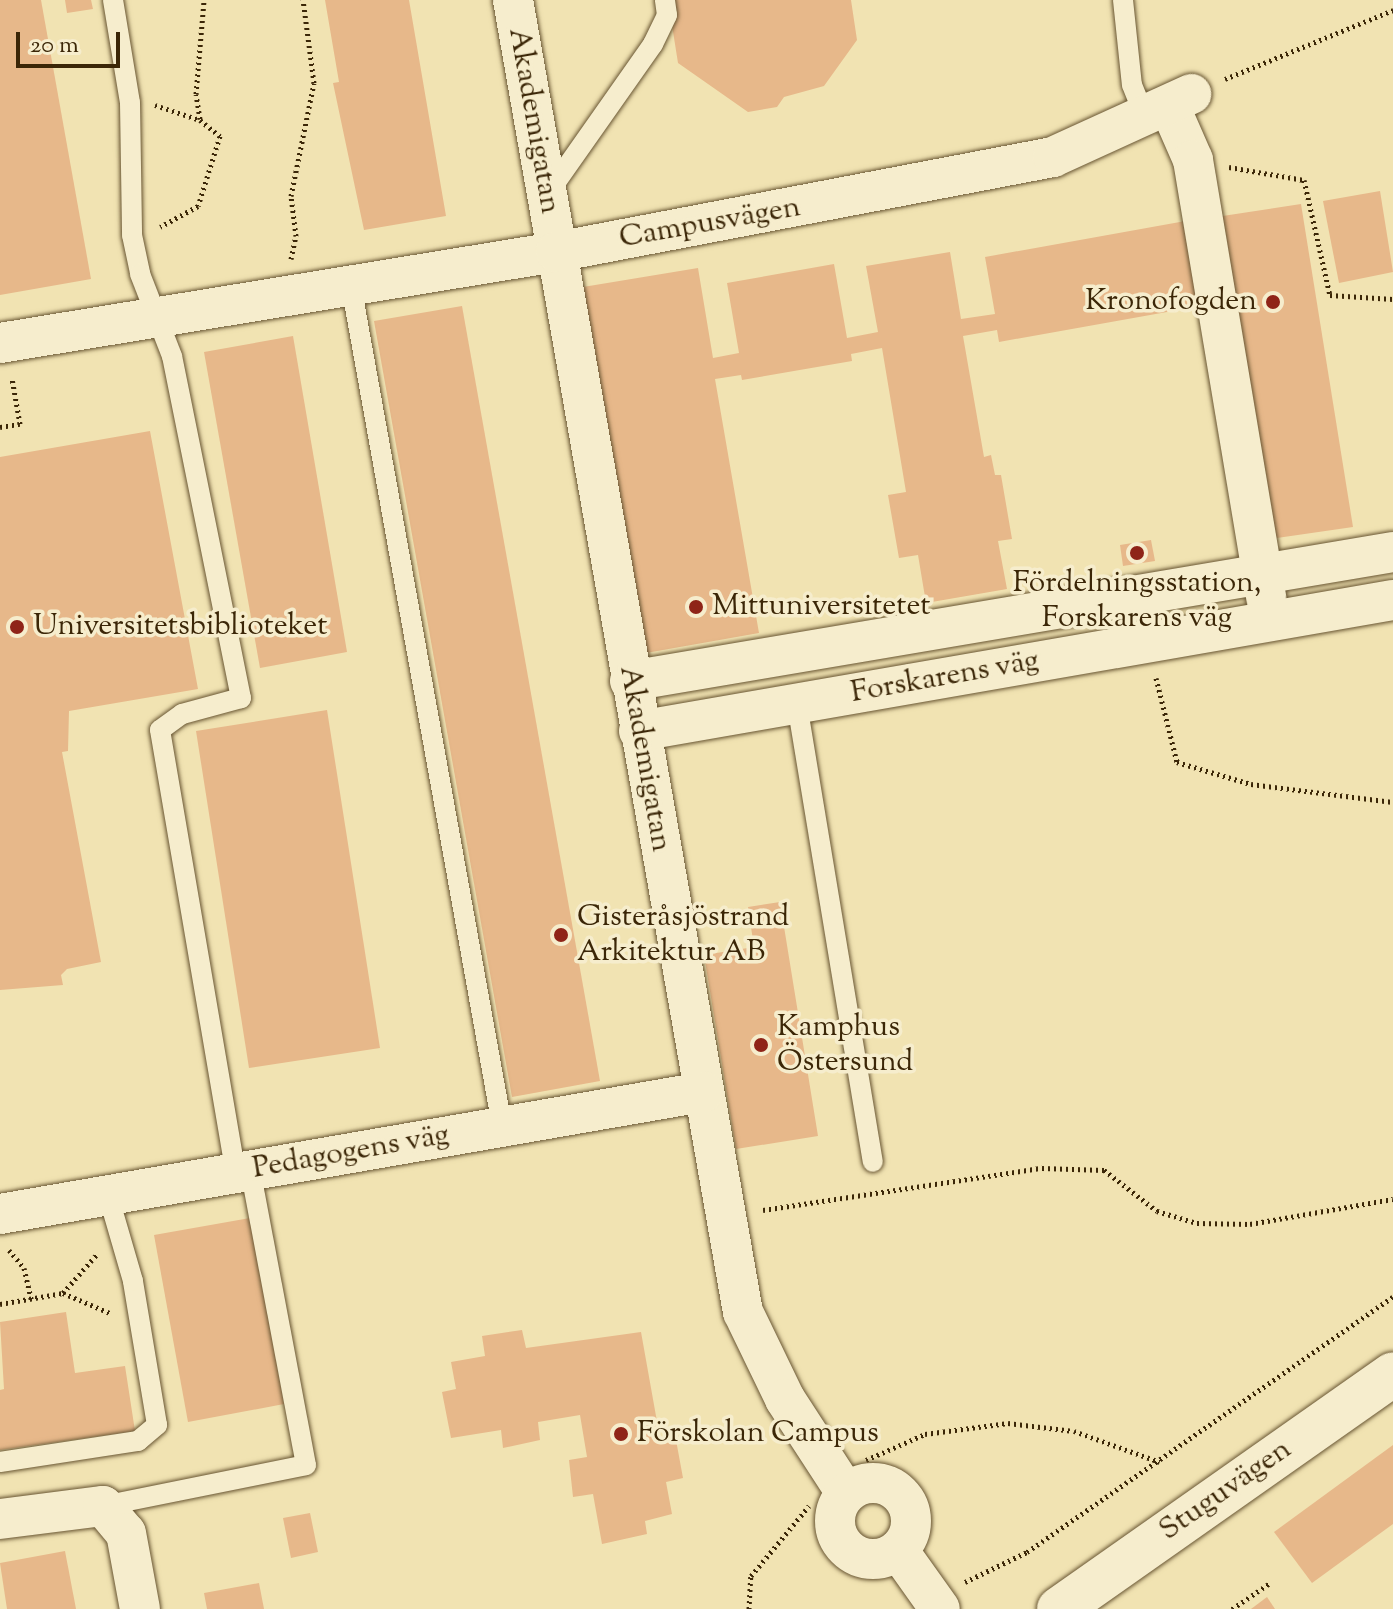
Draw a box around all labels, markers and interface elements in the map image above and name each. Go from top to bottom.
scale bar [20,16,124,66]
street label: Akademigatan [499,25,567,217]
text: 20 m [30,29,79,63]
street label: Campusvägen [617,190,803,258]
place label: Kronofogden [1085,284,1257,320]
marker: Kronofogden [1264,293,1282,311]
marker: Fördelningsstation, Forskarens väg [1128,544,1146,562]
place label: Fördelningsstation, Forskarens väg [1013,566,1261,636]
place label: Mittuniversitetet [712,589,930,625]
marker: Mittuniversitetet [687,598,705,616]
place label: Universitetsbiblioteket [33,609,327,645]
marker: Universitetsbiblioteket [8,618,26,636]
street label: Forskarens väg [848,644,1042,712]
street label: Akademigatan [610,663,678,855]
place label: Gisteråsjöstrand Arkitektur AB [577,900,789,970]
marker: Gisteråsjöstrand Arkitektur AB [552,926,570,944]
place label: Kamphus Östersund [777,1010,913,1080]
marker: Kamphus Östersund [752,1036,770,1054]
street label: Pedagogens väg [250,1118,452,1188]
place label: Förskolan Campus [637,1416,879,1452]
marker: Förskolan Campus [612,1425,630,1443]
street label: Stuguvägen [1153,1432,1299,1550]

